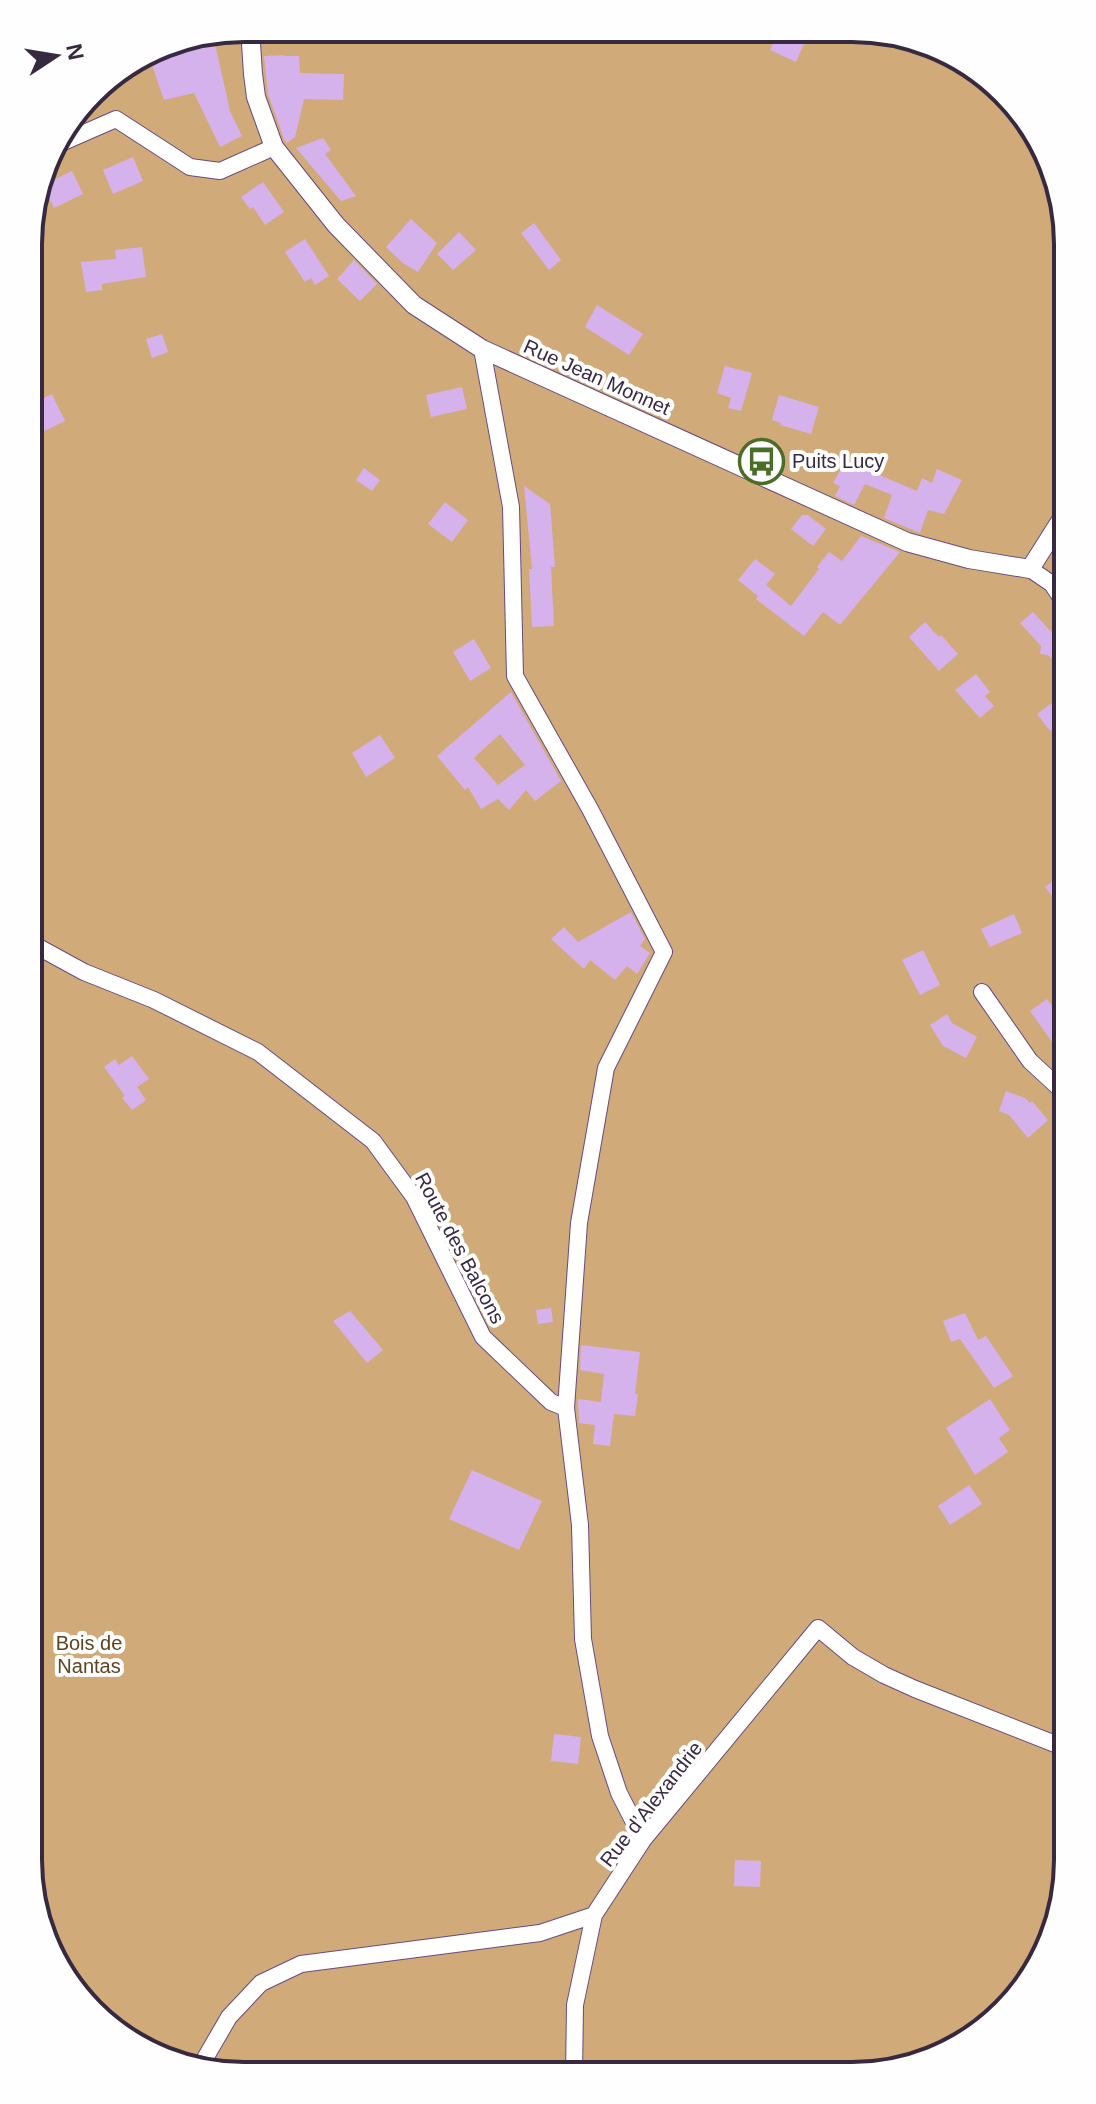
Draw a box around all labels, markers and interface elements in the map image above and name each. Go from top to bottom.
north arrow [16,16,96,96]
text: N [61,42,89,62]
street label: Rue Jean Monnet [520,335,674,419]
bus stop icon: Puits Lucy [737,437,785,485]
place label: Puits Lucy [792,450,884,472]
street label: Route des Balcons [411,1169,509,1327]
park label: Bois de Nantas [56,1632,122,1677]
street label: Rue d’Alexandrie [595,1737,707,1871]

